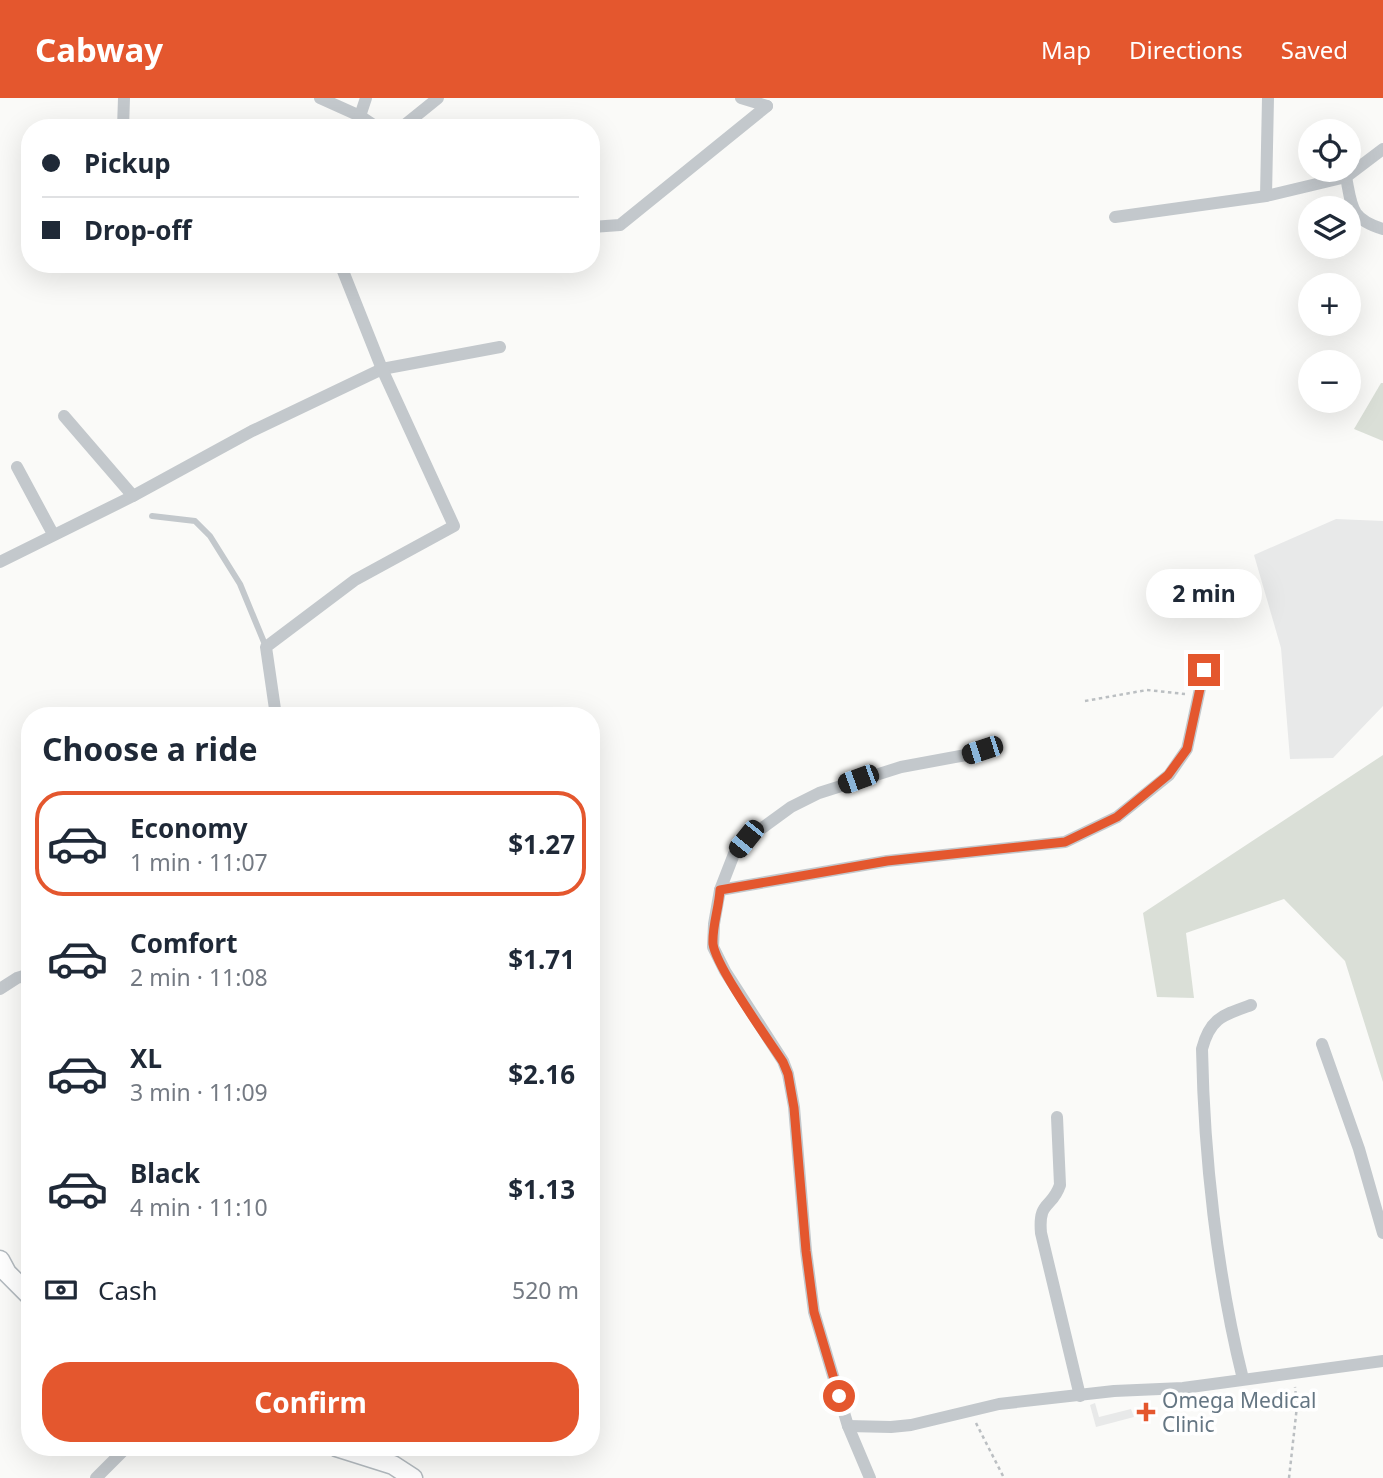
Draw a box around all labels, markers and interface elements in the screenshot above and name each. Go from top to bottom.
text: Cabway [35,27,163,72]
text: Map [1041,33,1091,66]
text: Directions [1129,33,1243,66]
text: Saved [1281,33,1348,66]
map controls [1298,119,1361,413]
button: locate [1298,119,1361,182]
text: Pickup [84,145,171,181]
button: layers [1298,196,1361,259]
text: Drop-off [84,212,191,248]
button: + [1298,273,1361,336]
button: − [1298,350,1361,413]
callout: 2 min [1146,568,1262,618]
text: 2 min [1172,577,1236,609]
route end [1188,654,1220,686]
text: Choose a ride [42,727,258,770]
car [959,734,1006,766]
car [835,762,882,796]
text: Economy [130,810,248,846]
icon: car [46,812,109,875]
car [725,816,768,862]
text: $1.27 [508,826,575,862]
text: 1 min · 11:07 [130,846,268,878]
text: Comfort [130,925,238,961]
icon: car [46,927,109,990]
text: $1.71 [508,941,575,977]
text: 2 min · 11:08 [130,961,268,993]
text: XL [130,1040,162,1076]
icon: car [46,1042,109,1105]
text: $2.16 [508,1056,575,1092]
text: 3 min · 11:09 [130,1076,268,1108]
text: Black [130,1155,200,1191]
icon: car [46,1157,109,1220]
text: $1.13 [508,1171,575,1207]
text: 4 min · 11:10 [130,1191,268,1223]
icon: cash [42,1271,80,1309]
text: Cash [98,1272,158,1308]
text: 520 m [512,1274,579,1306]
button: Confirm [42,1362,579,1442]
route start [823,1380,855,1412]
place label: Omega Medical Clinic [1162,1386,1317,1438]
marker: Omega Medical Clinic [1136,1402,1156,1422]

